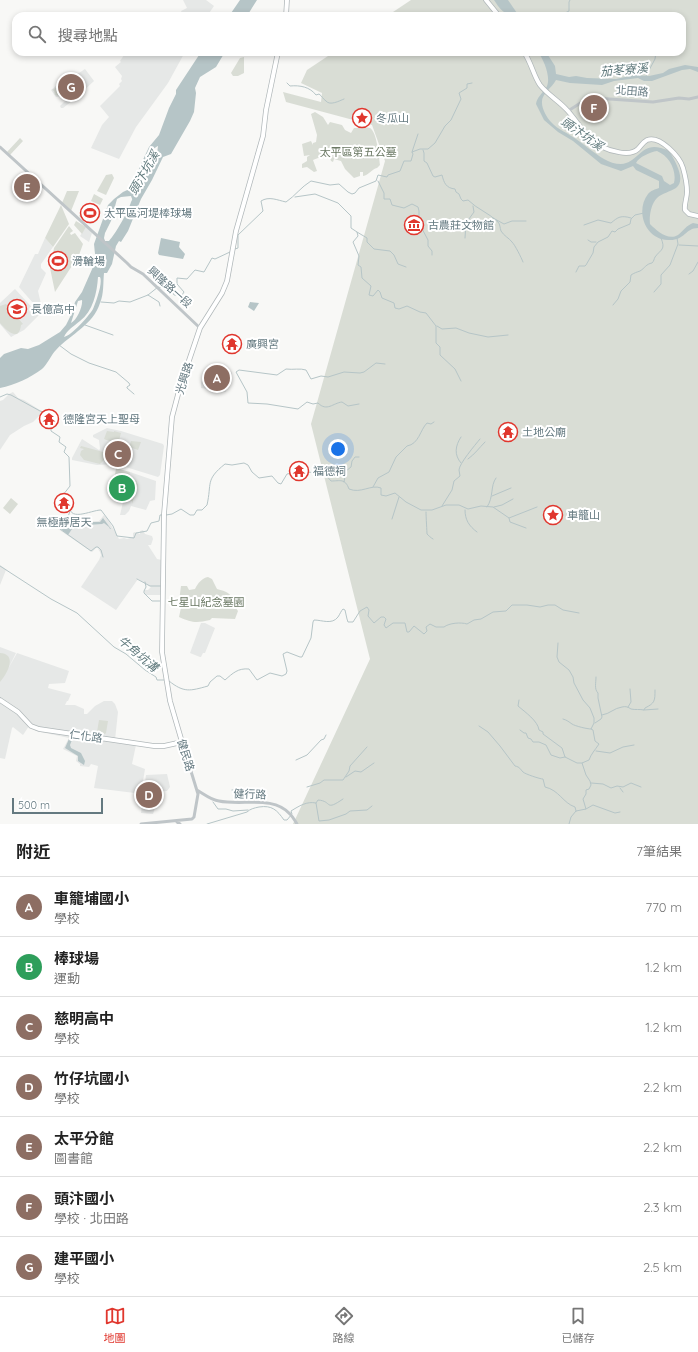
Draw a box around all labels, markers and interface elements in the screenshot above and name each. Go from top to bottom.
search box [12,12,686,56]
icon: search [26,23,48,45]
text: 搜尋地點 [58,26,118,45]
water label: 茄苳寮溪 [599,60,651,79]
pin: G [58,72,84,102]
street label: 北田路 [615,83,649,99]
pin: F [581,93,607,123]
place icon: 冬瓜山 [351,107,373,129]
place label: 冬瓜山 [376,111,409,125]
water label: 頭汴坑溪 [558,114,608,155]
park label: 太平區第五公墓 [320,145,397,159]
water label: 頭汴坑溪 [125,146,163,197]
pin: E [14,172,40,202]
sports icon: 太平區河堤棒球場 [79,202,101,224]
place label: 太平區河堤棒球場 [104,206,192,220]
museum icon: 古農莊文物館 [403,214,425,236]
place label: 古農莊文物館 [428,218,494,232]
sports icon: 滑輪場 [47,250,69,272]
place label: 滑輪場 [72,254,105,268]
street label: 興隆路一段 [145,263,195,311]
school or university icon: 長億高中 [6,298,28,320]
place label: 長億高中 [31,302,75,316]
temple icon: 廣興宮 [221,333,243,355]
place label: 廣興宮 [246,337,279,351]
street label: 光興路 [172,360,196,396]
pin: A [204,363,230,393]
temple icon: 德隆宮天上聖母 [38,408,60,430]
place label: 德隆宮天上聖母 [63,412,140,426]
temple icon: 土地公廟 [497,421,519,443]
place label: 土地公廟 [522,425,566,439]
pin: C [105,439,131,469]
your location [328,439,348,459]
temple icon: 福德祠 [288,460,310,482]
place label: 福德祠 [313,464,346,478]
pin: B [109,473,135,503]
temple icon: 無極靜居天 [53,492,75,514]
place icon: 車籠山 [542,504,564,526]
place label: 車籠山 [567,508,600,522]
place label: 無極靜居天 [37,515,92,529]
park label: 七星山紀念墓園 [168,595,245,609]
water label: 牛角坑溝 [115,632,163,676]
street label: 仁化路 [69,727,103,745]
street label: 健民路 [174,737,198,773]
pin: D [136,780,162,810]
street label: 健行路 [233,786,267,802]
scale bar [12,796,103,815]
text: 500 m [18,798,50,812]
text: 附近 [16,841,50,862]
text: 7筆結果 [636,843,682,859]
text: 車籠埔國小 [54,889,129,908]
text: A [25,899,33,915]
text: 770 m [646,899,682,915]
text: 學校 [54,910,80,926]
text: 棒球場 [54,949,99,968]
text: B [25,959,33,975]
text: 1.2 km [645,959,682,975]
text: 運動 [54,970,80,986]
text: 慈明高中 [54,1009,114,1028]
text: C [25,1019,33,1035]
text: 1.2 km [645,1019,682,1035]
text: 學校 [54,1030,80,1046]
text: 竹仔坑國小 [54,1069,129,1088]
text: D [24,1079,34,1095]
text: 2.2 km [643,1079,682,1095]
text: 學校 [54,1090,80,1106]
text: 太平分館 [54,1129,114,1148]
text: E [25,1139,33,1155]
text: 2.2 km [643,1139,682,1155]
text: 圖書館 [54,1150,93,1166]
text: 頭汴國小 [54,1189,114,1208]
text: F [25,1199,33,1215]
text: 2.3 km [643,1199,682,1215]
text: 學校 · 北田路 [54,1210,129,1226]
text: 建平國小 [54,1249,114,1268]
text: G [24,1259,34,1275]
text: 2.5 km [643,1259,682,1275]
text: 學校 [54,1270,80,1286]
tab: 地圖 [104,1305,126,1345]
tab: 路線 [333,1305,355,1345]
tab: 已儲存 [562,1305,595,1345]

